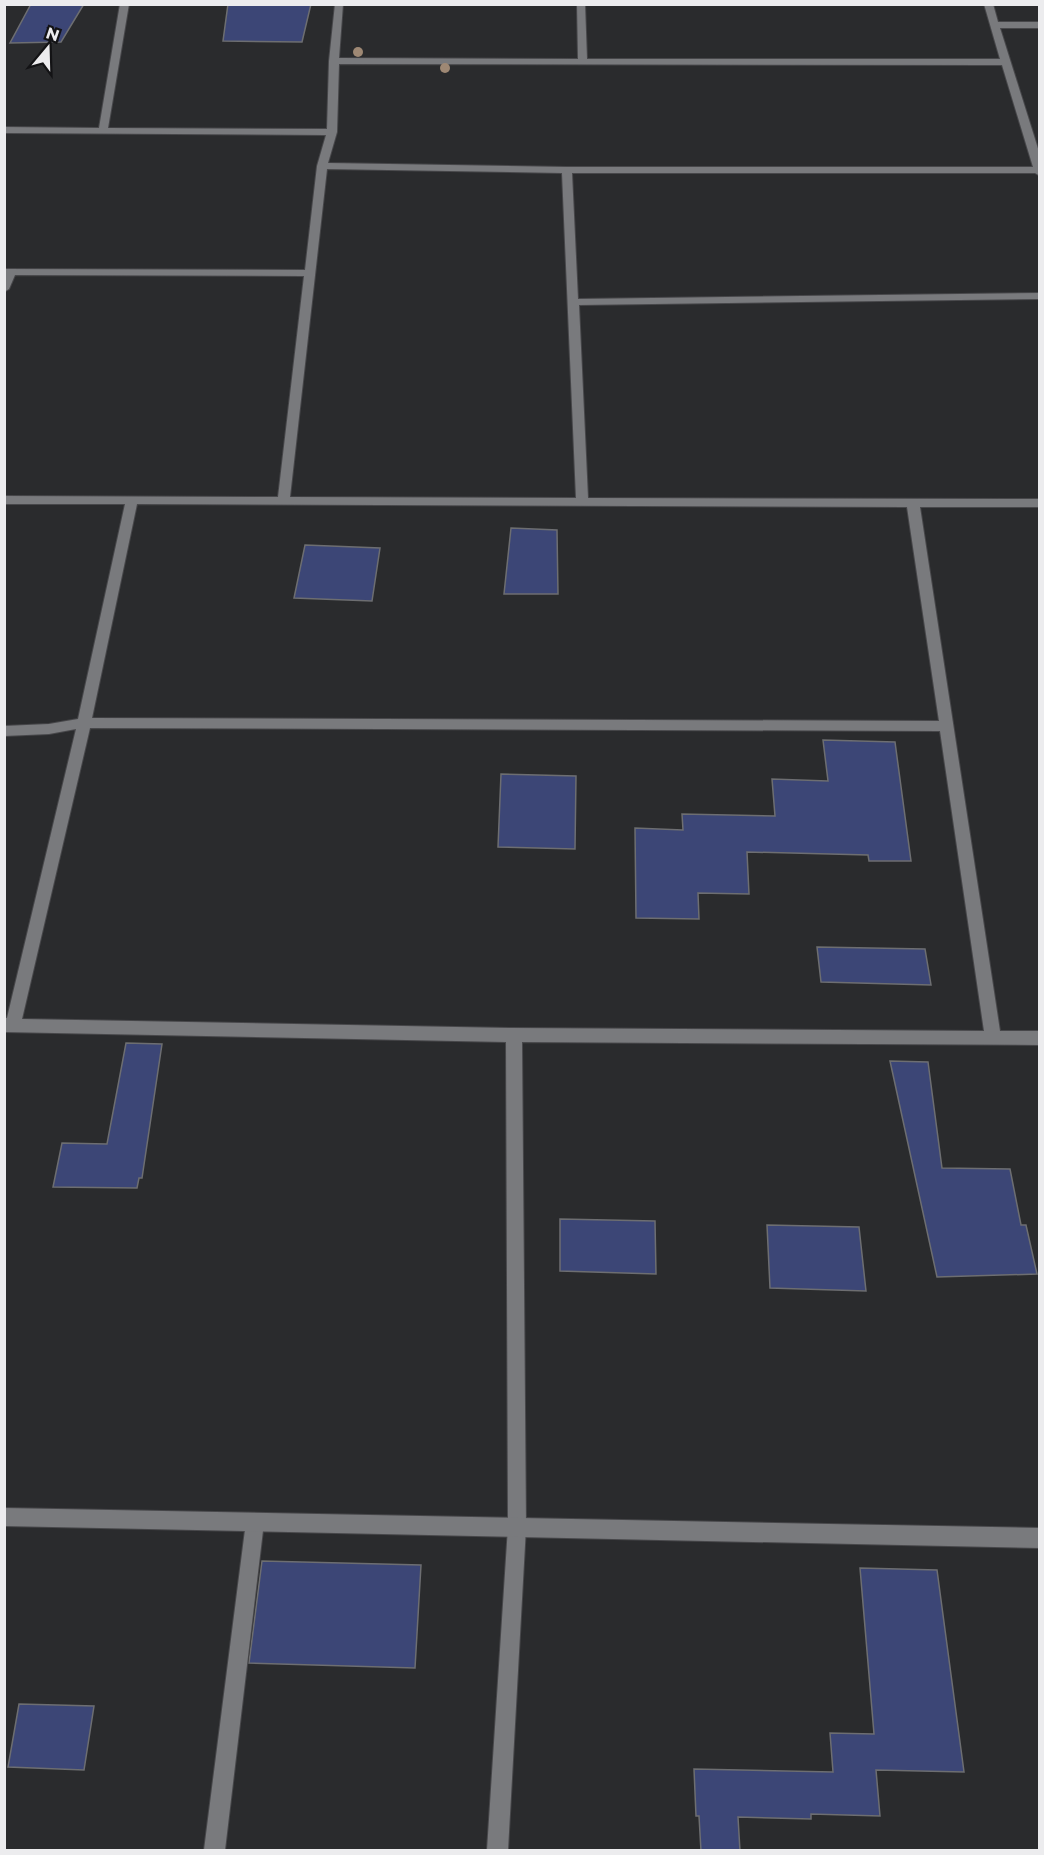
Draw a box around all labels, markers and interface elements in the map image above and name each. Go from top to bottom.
north arrow [18,18,78,78]
text: N [44,23,62,45]

